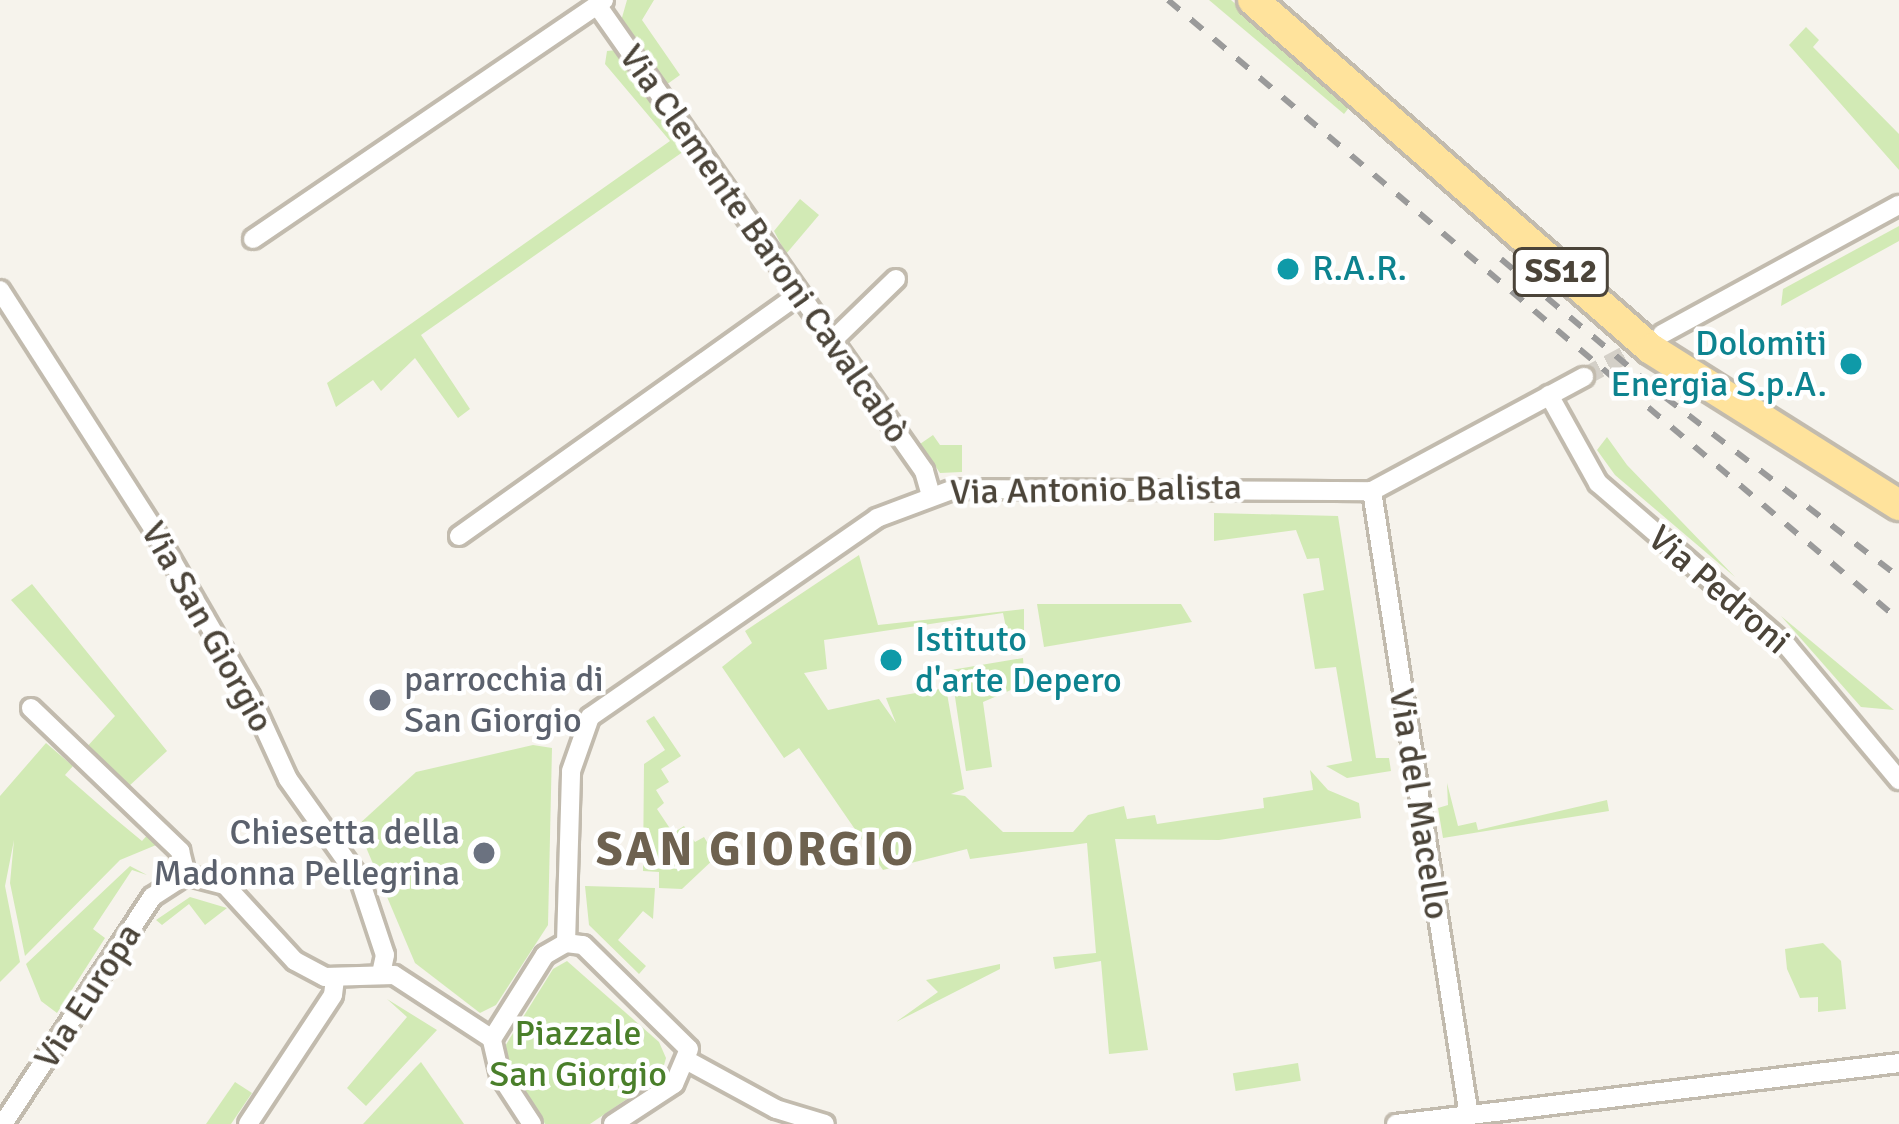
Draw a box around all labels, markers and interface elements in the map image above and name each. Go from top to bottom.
street label: Via Clemente Baroni Cavalcabò [610,36,918,452]
road number: SS12 [1510,245,1612,299]
place label: R.A.R. [1312,247,1407,291]
marker: R.A.R. [1275,256,1301,282]
place label: Dolomiti Energia S.p.A. [1610,321,1827,406]
marker: Dolomiti Energia S.p.A. [1838,351,1864,377]
street label: Via Antonio Balista [950,466,1242,514]
street label: Via San Giorgio [131,514,283,740]
street label: Via Pedroni [1639,517,1799,663]
place label: Istituto d'arte Depero [915,617,1122,702]
marker: Istituto d'arte Depero [878,647,904,673]
place label: parrocchia di San Giorgio [404,657,604,742]
street label: Via del Macello [1379,685,1459,923]
marker: parrocchia di San Giorgio [367,687,393,713]
place label: Chiesetta della Madonna Pellegrina [153,810,460,895]
district label: SAN GIORGIO [596,821,916,879]
marker: Chiesetta della Madonna Pellegrina [471,840,497,866]
street label: Via Europa [25,915,151,1077]
park label: Piazzale San Giorgio [489,1011,667,1096]

